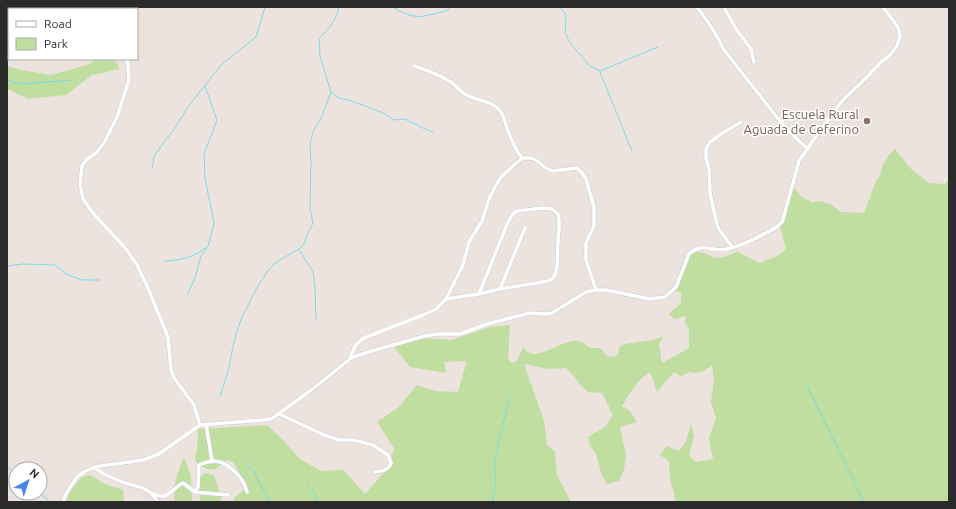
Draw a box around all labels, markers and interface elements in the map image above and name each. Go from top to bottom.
legend [8,8,138,60]
text: Road [44,17,72,30]
text: Park [44,37,68,50]
place label: Escuela Rural Aguada de Ceferino [744,107,860,136]
marker: Escuela Rural Aguada de Ceferino [862,116,872,126]
north arrow [8,461,48,501]
text: N [27,466,41,481]

